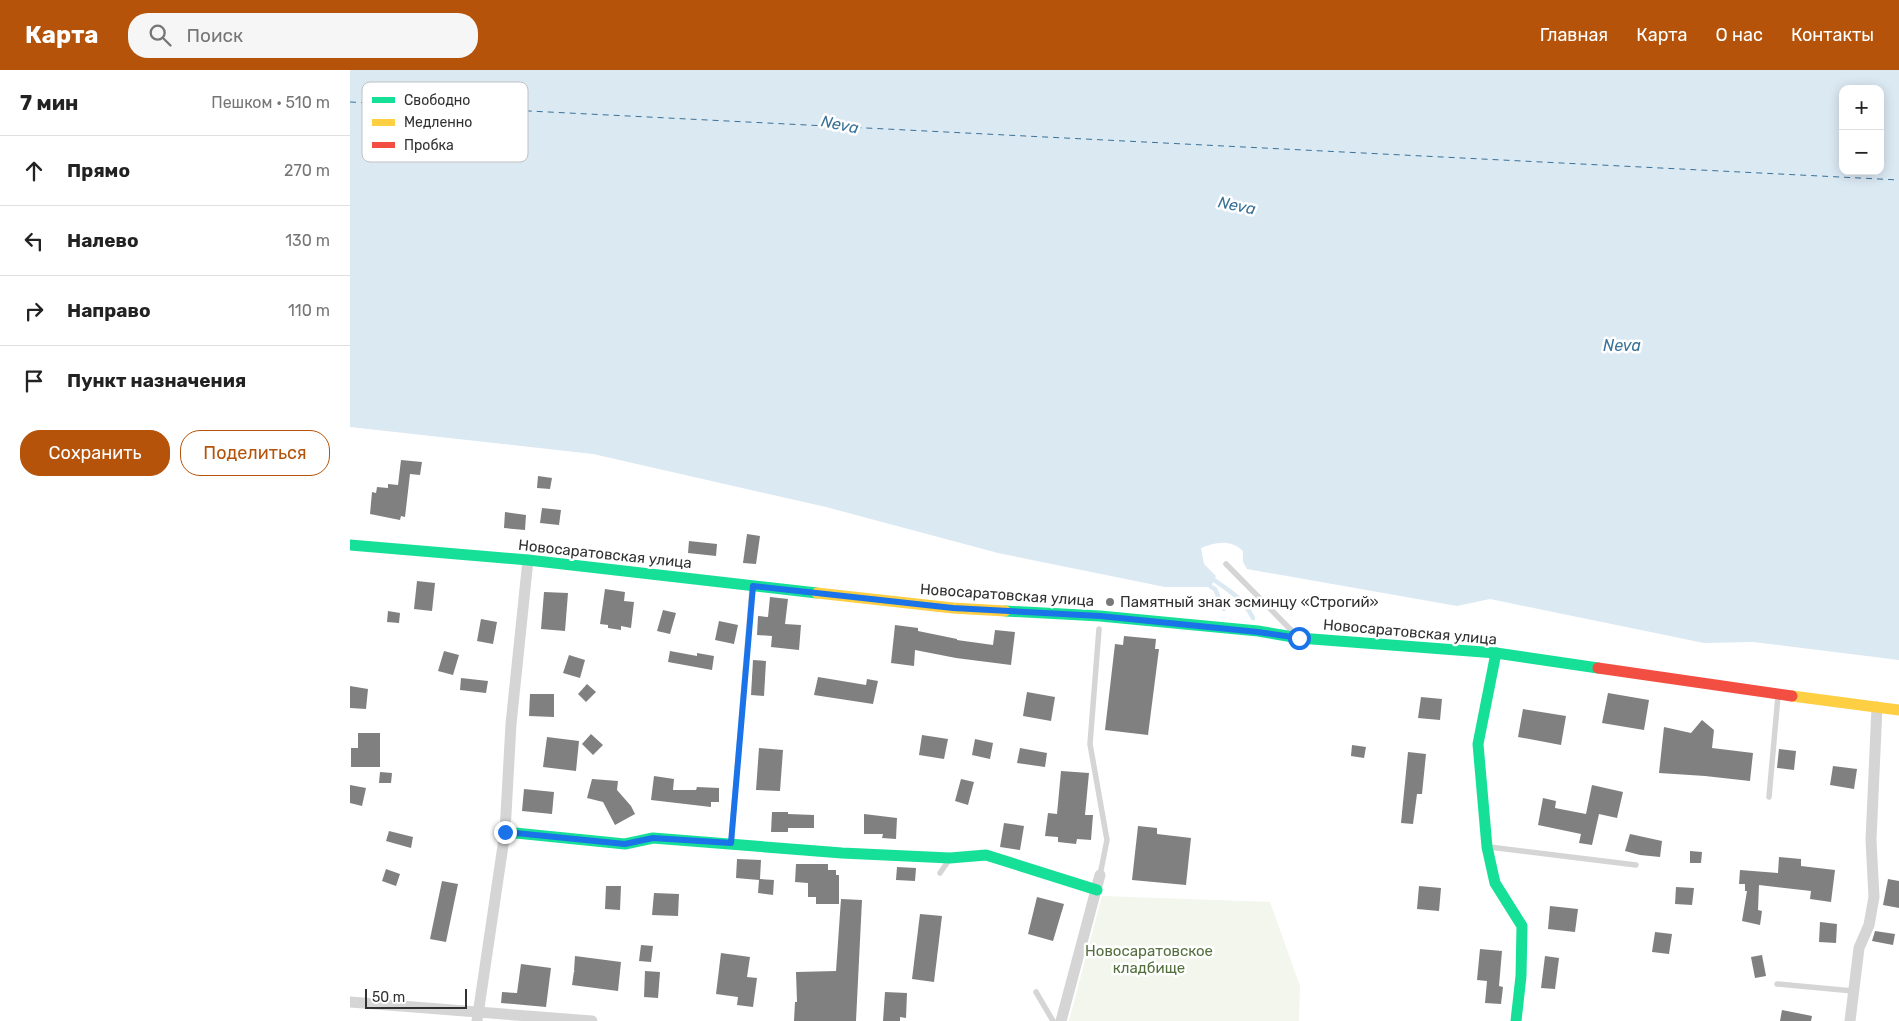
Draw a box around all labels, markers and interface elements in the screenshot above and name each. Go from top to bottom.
search box [128,13,478,58]
text: Карта [25,21,98,49]
icon: search [146,21,174,49]
text: Поиск [186,24,243,47]
text: Главная [1540,24,1608,46]
text: Карта [1636,24,1688,46]
text: О нас [1716,24,1763,46]
text: Контакты [1791,24,1874,46]
legend [362,82,528,162]
map controls [1839,85,1884,175]
button: + [1839,85,1884,130]
text: 7 мин [20,90,79,115]
text: Свободно [404,92,470,109]
text: Пешком · 510 m [211,93,330,112]
water label: Neva [819,111,860,138]
text: Медленно [404,114,472,131]
button: − [1839,130,1884,175]
text: Пробка [404,137,454,154]
icon: ahead [20,157,48,185]
text: Прямо [67,159,130,182]
text: 270 m [284,161,330,180]
water label: Neva [1216,192,1257,219]
icon: left [20,227,48,255]
text: Налево [67,229,139,252]
text: 130 m [285,231,330,250]
icon: right [20,297,48,325]
text: Направо [67,299,151,322]
text: 110 m [288,301,330,320]
water label: Neva [1603,336,1641,355]
icon: arrive [20,367,48,395]
text: Пункт назначения [67,369,246,392]
button: Сохранить [20,430,170,476]
button: Поделиться [180,430,330,476]
street label: Новосаратовская улица [517,536,693,572]
street label: Новосаратовская улица [919,580,1095,610]
place label: Памятный знак эсминцу «Строгий» [1120,593,1379,611]
marker: Памятный знак эсминцу «Строгий» [1104,596,1116,608]
street label: Новосаратовская улица [1322,615,1498,649]
route start [1288,627,1311,650]
route end [494,821,517,844]
park label: Новосаратовское кладбище [1085,942,1213,977]
scale bar [365,986,468,1009]
text: 50 m [372,989,405,1006]

